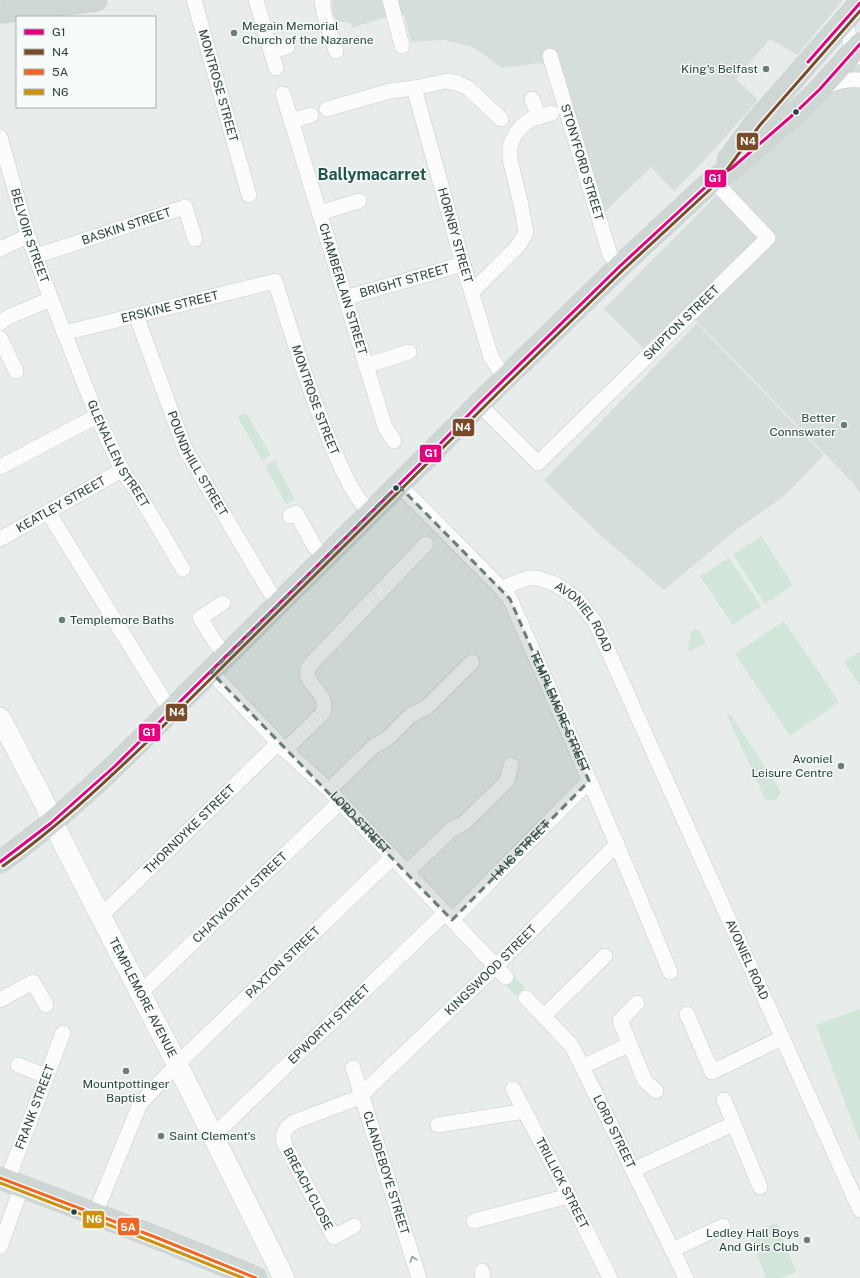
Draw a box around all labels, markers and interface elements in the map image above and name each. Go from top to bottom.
legend [16,16,156,108]
place label: Megain Memorial Church of the Nazarene [242,19,374,47]
text: G1 [52,25,66,39]
street label: MONTROSE STREET [196,28,241,143]
marker: Megain Memorial Church of the Nazarene [229,28,239,38]
text: N4 [52,45,69,59]
place label: King's Belfast [681,62,758,76]
marker: King's Belfast [761,64,771,74]
text: 5A [52,65,69,79]
text: N6 [52,85,69,99]
street label: STONYFORD STREET [558,102,606,222]
unlabelled marker [791,107,801,117]
line badge: N4 [736,132,759,151]
text: N4 [740,135,756,147]
district label: Ballymacarret [318,165,427,184]
line badge: G1 [704,169,727,188]
text: G1 [708,172,722,184]
street label: HORNBY STREET [435,186,475,285]
street label: BELVOIR STREET [8,187,51,285]
street label: BASKIN STREET [80,205,173,248]
street label: CHAMBERLAIN STREET [316,222,369,357]
street label: BRIGHT STREET [358,261,451,300]
street label: SKIPTON STREET [641,283,722,363]
street label: ERSKINE STREET [120,288,220,326]
street label: MONTROSE STREET [289,343,342,457]
street label: GLENALLEN STREET [84,398,152,510]
street label: POUNDHILL STREET [165,409,230,519]
place label: Better Connswater [770,411,836,439]
line badge: N4 [452,418,475,437]
marker: Better Connswater [839,420,849,430]
text: N4 [455,421,471,433]
line badge: G1 [419,444,442,463]
text: G1 [424,447,438,459]
street label: KEATLEY STREET [14,474,108,535]
unlabelled marker [391,483,401,493]
street label: AVONIEL ROAD [552,579,615,654]
place label: Templemore Baths [70,613,174,627]
marker: Templemore Baths [57,615,67,625]
street label: TEMPLEMORE STREET [527,649,592,774]
line badge: N4 [165,703,188,722]
text: N4 [169,706,185,718]
line badge: G1 [138,723,161,742]
text: G1 [142,726,156,738]
place label: Avoniel Leisure Centre [751,752,833,780]
marker: Avoniel Leisure Centre [836,761,846,771]
street label: THORNDYKE STREET [141,782,238,877]
street label: LORD STREET [327,789,393,857]
street label: HAIG STREET [488,817,553,883]
street label: CHATWORTH STREET [190,849,290,946]
street label: AVONIEL ROAD [723,917,771,1002]
street label: KINGSWOOD STREET [442,922,540,1018]
street label: PAXTON STREET [243,924,323,1001]
street label: TEMPLEMORE AVENUE [106,935,179,1060]
street label: EPWORTH STREET [285,982,373,1067]
street label: FRANK STREET [13,1063,57,1151]
marker: Mountpottinger Baptist [121,1066,131,1076]
place label: Mountpottinger Baptist [83,1077,170,1105]
street label: LORD STREET [590,1093,638,1171]
street label: CLANDEBOYE STREET [360,1110,412,1236]
place label: Saint Clement's [169,1129,256,1143]
marker: Saint Clement's [156,1131,166,1141]
street label: TRILLICK STREET [533,1135,591,1231]
street label: BREACH CLOSE [280,1145,336,1233]
unlabelled marker [69,1207,79,1217]
line badge: N6 [82,1210,105,1229]
text: N6 [86,1213,102,1225]
line badge: 5A [117,1217,140,1236]
text: 5A [120,1221,136,1233]
place label: Ledley Hall Boys And Girls Club [706,1226,799,1254]
marker: Ledley Hall Boys And Girls Club [802,1235,812,1245]
one-way arrow [409,1256,418,1263]

